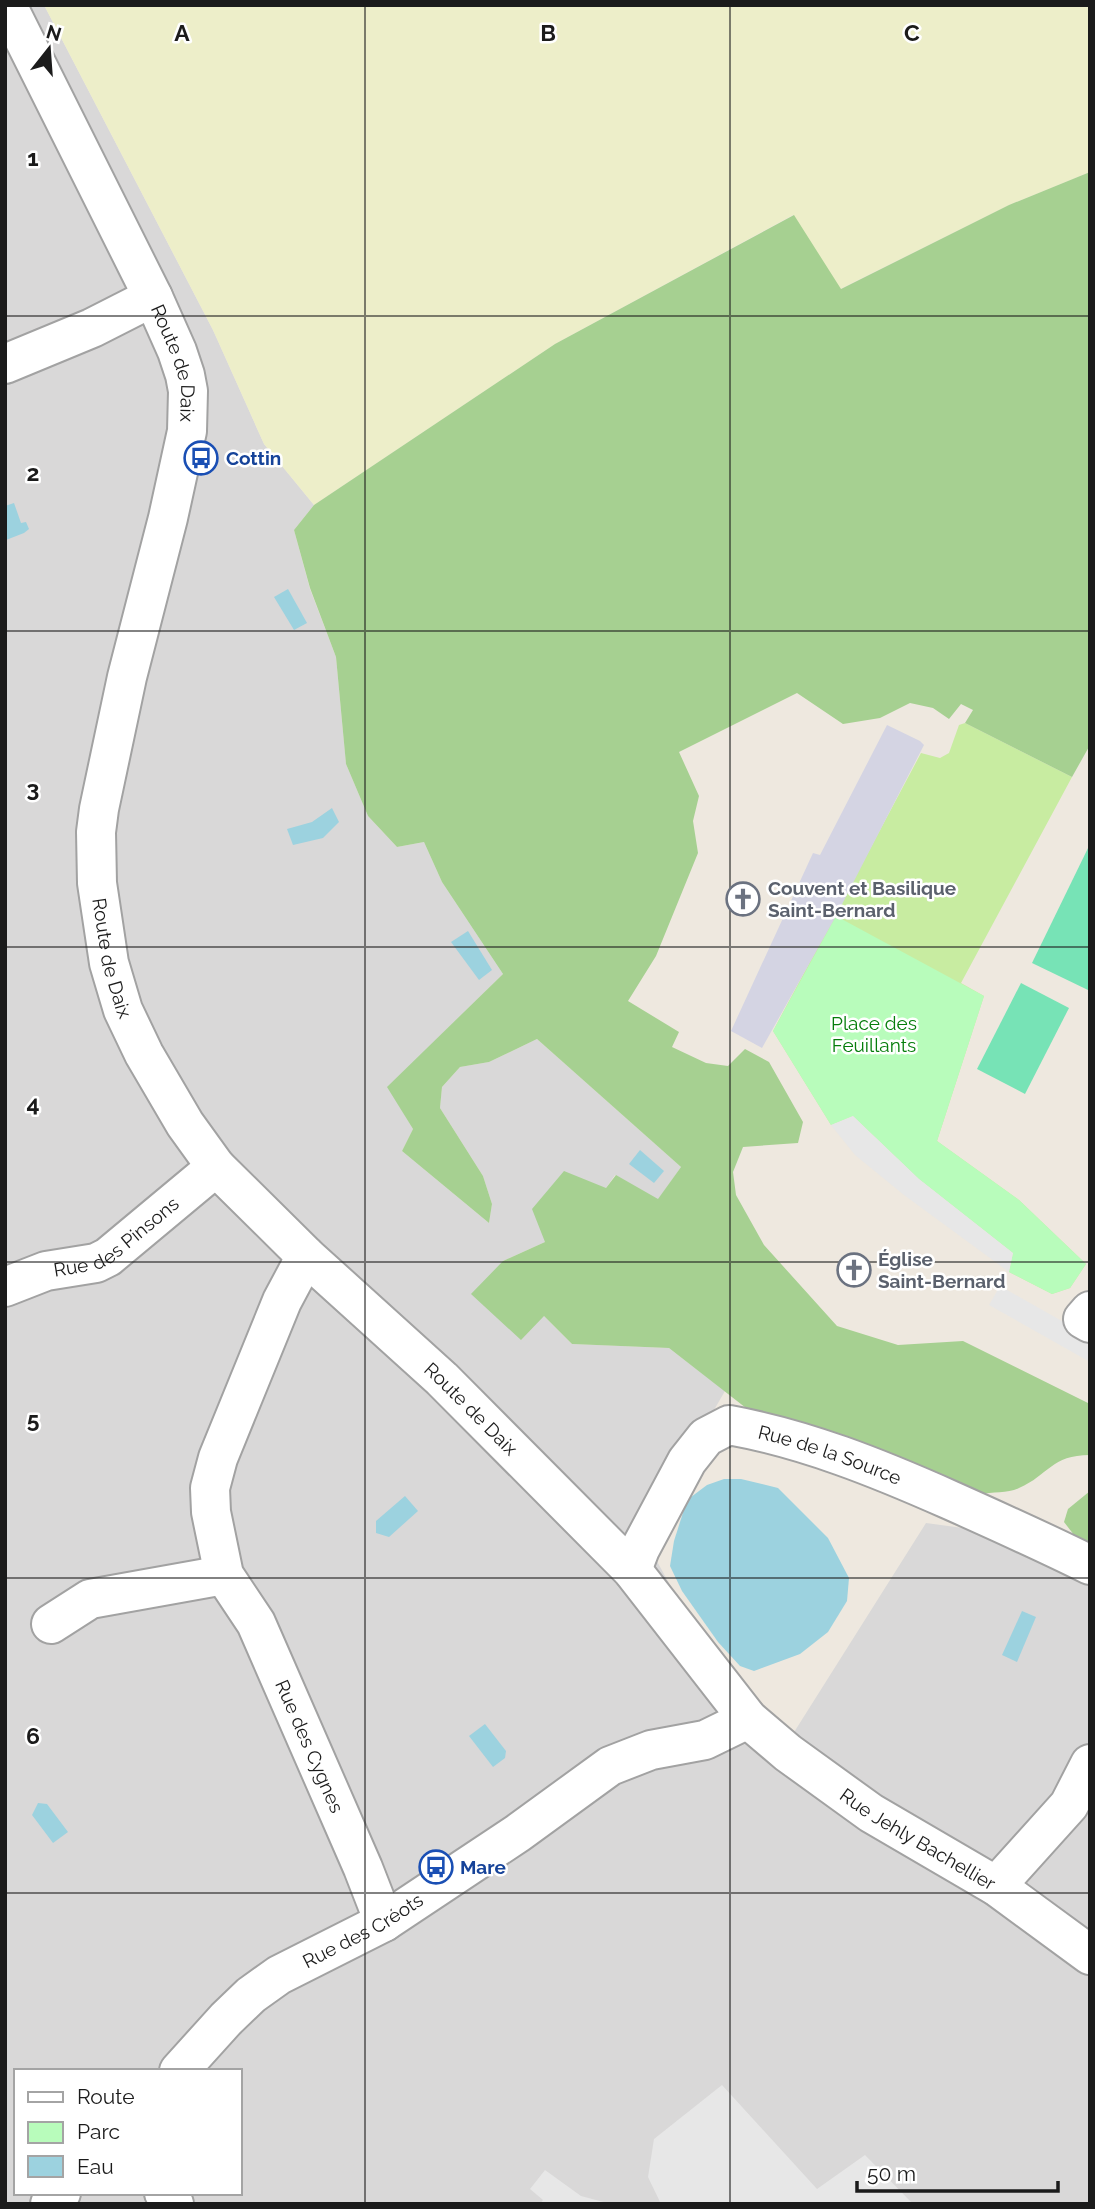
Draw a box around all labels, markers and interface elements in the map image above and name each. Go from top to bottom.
north arrow [14,14,84,84]
text: A [174,19,190,46]
text: B [540,19,556,46]
text: C [904,19,920,46]
text: N [44,20,64,45]
text: 1 [27,144,39,171]
street label: Route de Daix [147,301,199,423]
bus stop icon: Cottin [182,439,220,477]
place label: Cottin [226,447,281,469]
text: 2 [27,459,39,486]
text: 3 [27,775,39,802]
place label: Couvent et Basilique Saint-Bernard [768,877,956,921]
church icon: Couvent et Basilique Saint-Bernard [724,880,762,918]
street label: Route de Daix [88,896,136,1022]
park label: Place des Feuillants [831,1012,917,1056]
text: 4 [26,1090,40,1117]
street label: Rue des Pinsons [52,1192,183,1281]
place label: Église Saint-Bernard [878,1248,1006,1292]
church icon: Église Saint-Bernard [835,1251,873,1289]
street label: Route de Daix [420,1358,523,1460]
text: 5 [27,1406,40,1433]
street label: Rue de la Source [756,1420,905,1489]
street label: Rue des Cygnes [271,1676,348,1816]
text: 6 [26,1722,40,1749]
street label: Rue Jehly Bachellier [836,1783,1000,1894]
bus stop icon: Mare [417,1848,455,1886]
place label: Mare [460,1856,506,1878]
street label: Rue des Créots [299,1888,427,1972]
legend [14,2069,242,2195]
text: Route [77,2084,135,2109]
text: Parc [77,2119,120,2144]
scale bar [857,2150,1058,2194]
text: Eau [77,2154,114,2179]
text: 50 m [867,2161,916,2186]

